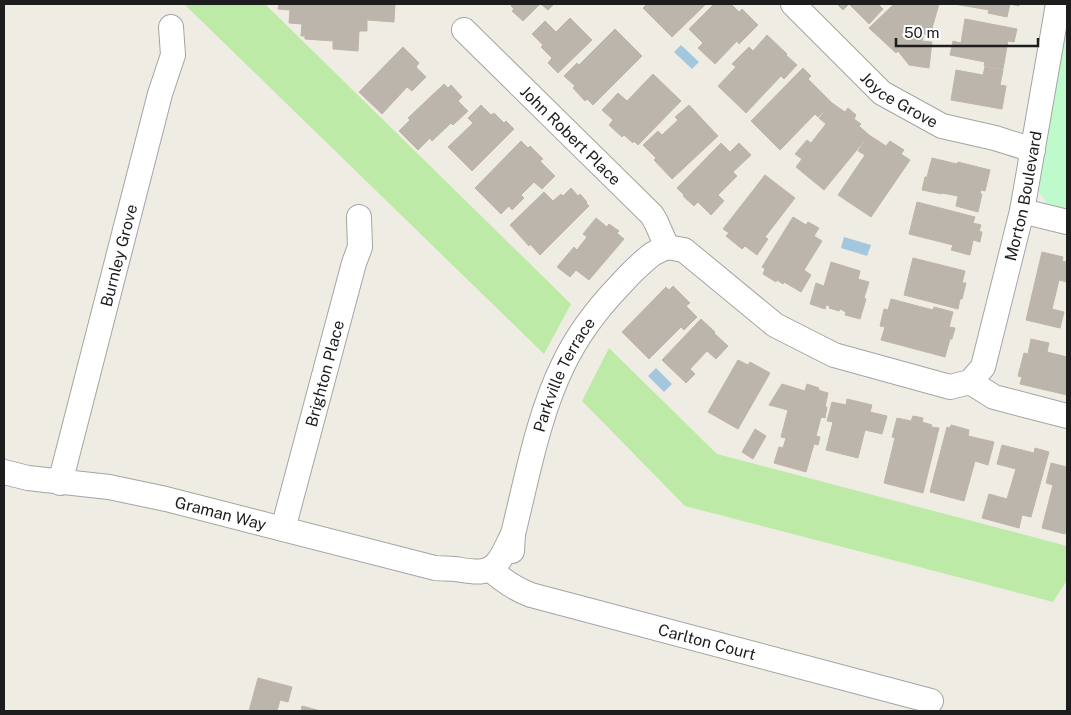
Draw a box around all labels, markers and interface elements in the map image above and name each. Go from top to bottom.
scale bar [896,15,1038,47]
text: 50 m [904,24,939,41]
street label: Joyce Grove [856,68,941,132]
street label: John Robert Place [516,82,625,189]
street label: Morton Boulevard [1001,129,1046,263]
street label: Burnley Grove [97,202,141,309]
street label: Parkville Terrace [530,314,599,434]
street label: Brighton Place [302,318,348,429]
street label: Graman Way [173,493,269,534]
street label: Carlton Court [656,620,758,664]

